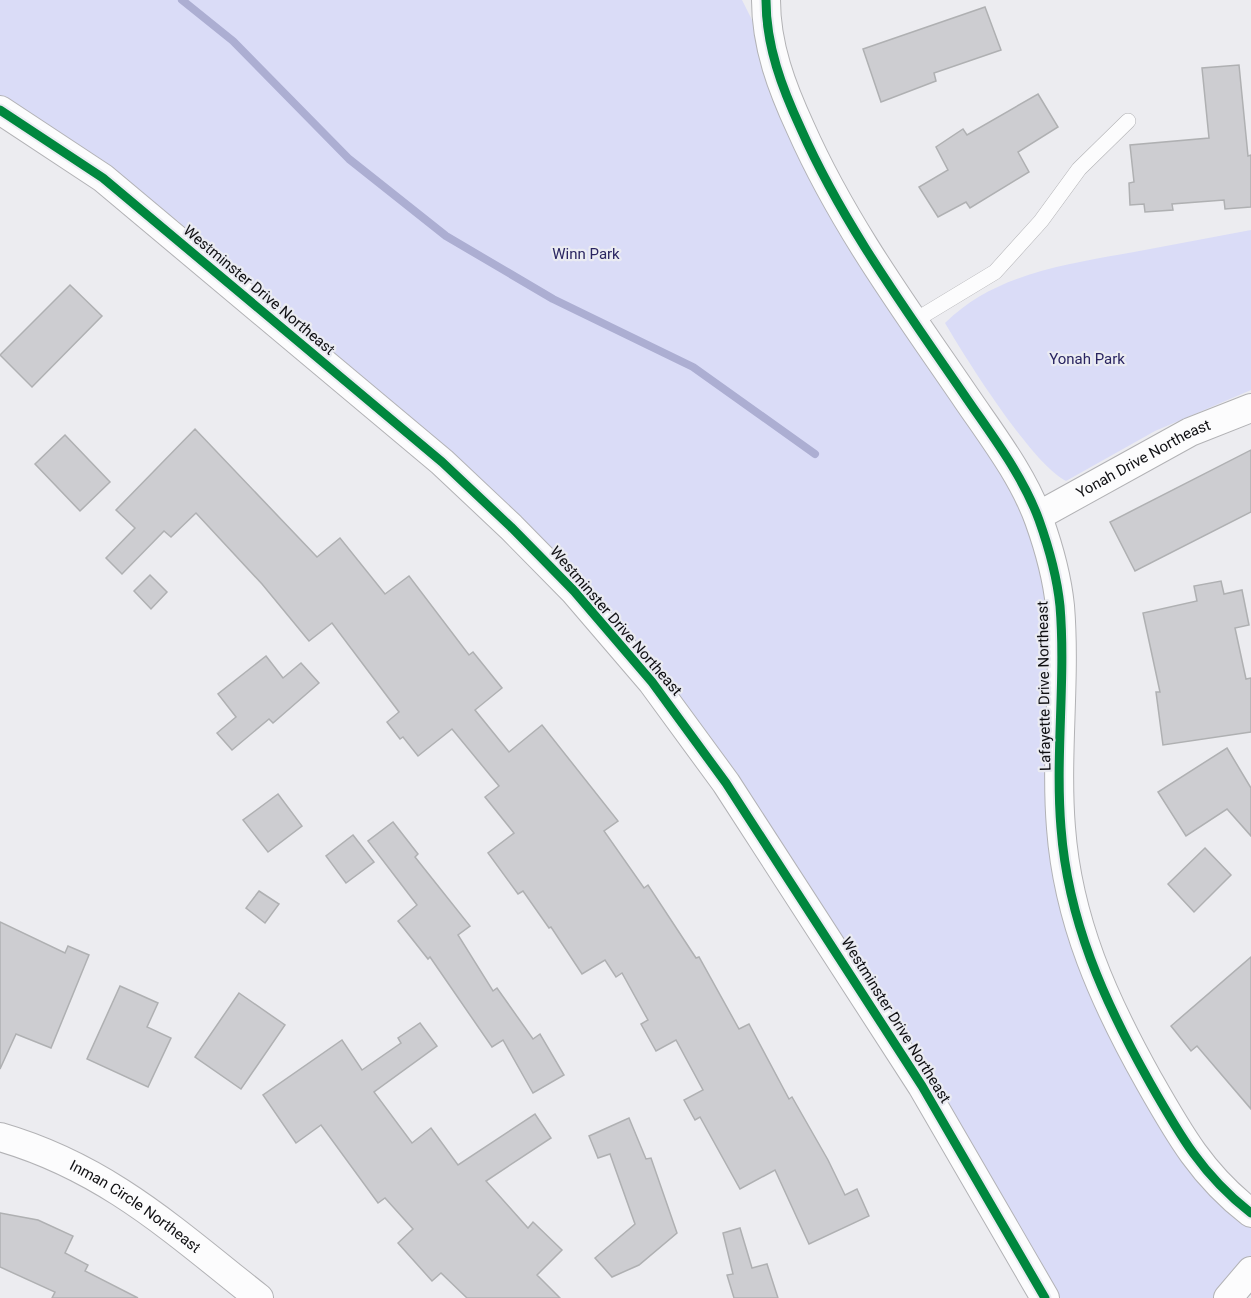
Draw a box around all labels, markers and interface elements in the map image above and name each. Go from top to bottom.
street label: Westminster Drive Northeast [180,221,338,359]
park label: Winn Park [552,245,620,263]
park label: Yonah Park [1049,350,1125,368]
street label: Yonah Drive Northeast [1073,416,1213,502]
street label: Westminster Drive Northeast [546,543,686,700]
street label: Lafayette Drive Northeast [1034,601,1054,771]
street label: Westminster Drive Northeast [837,934,955,1106]
street label: Inman Circle Northeast [67,1156,204,1257]

